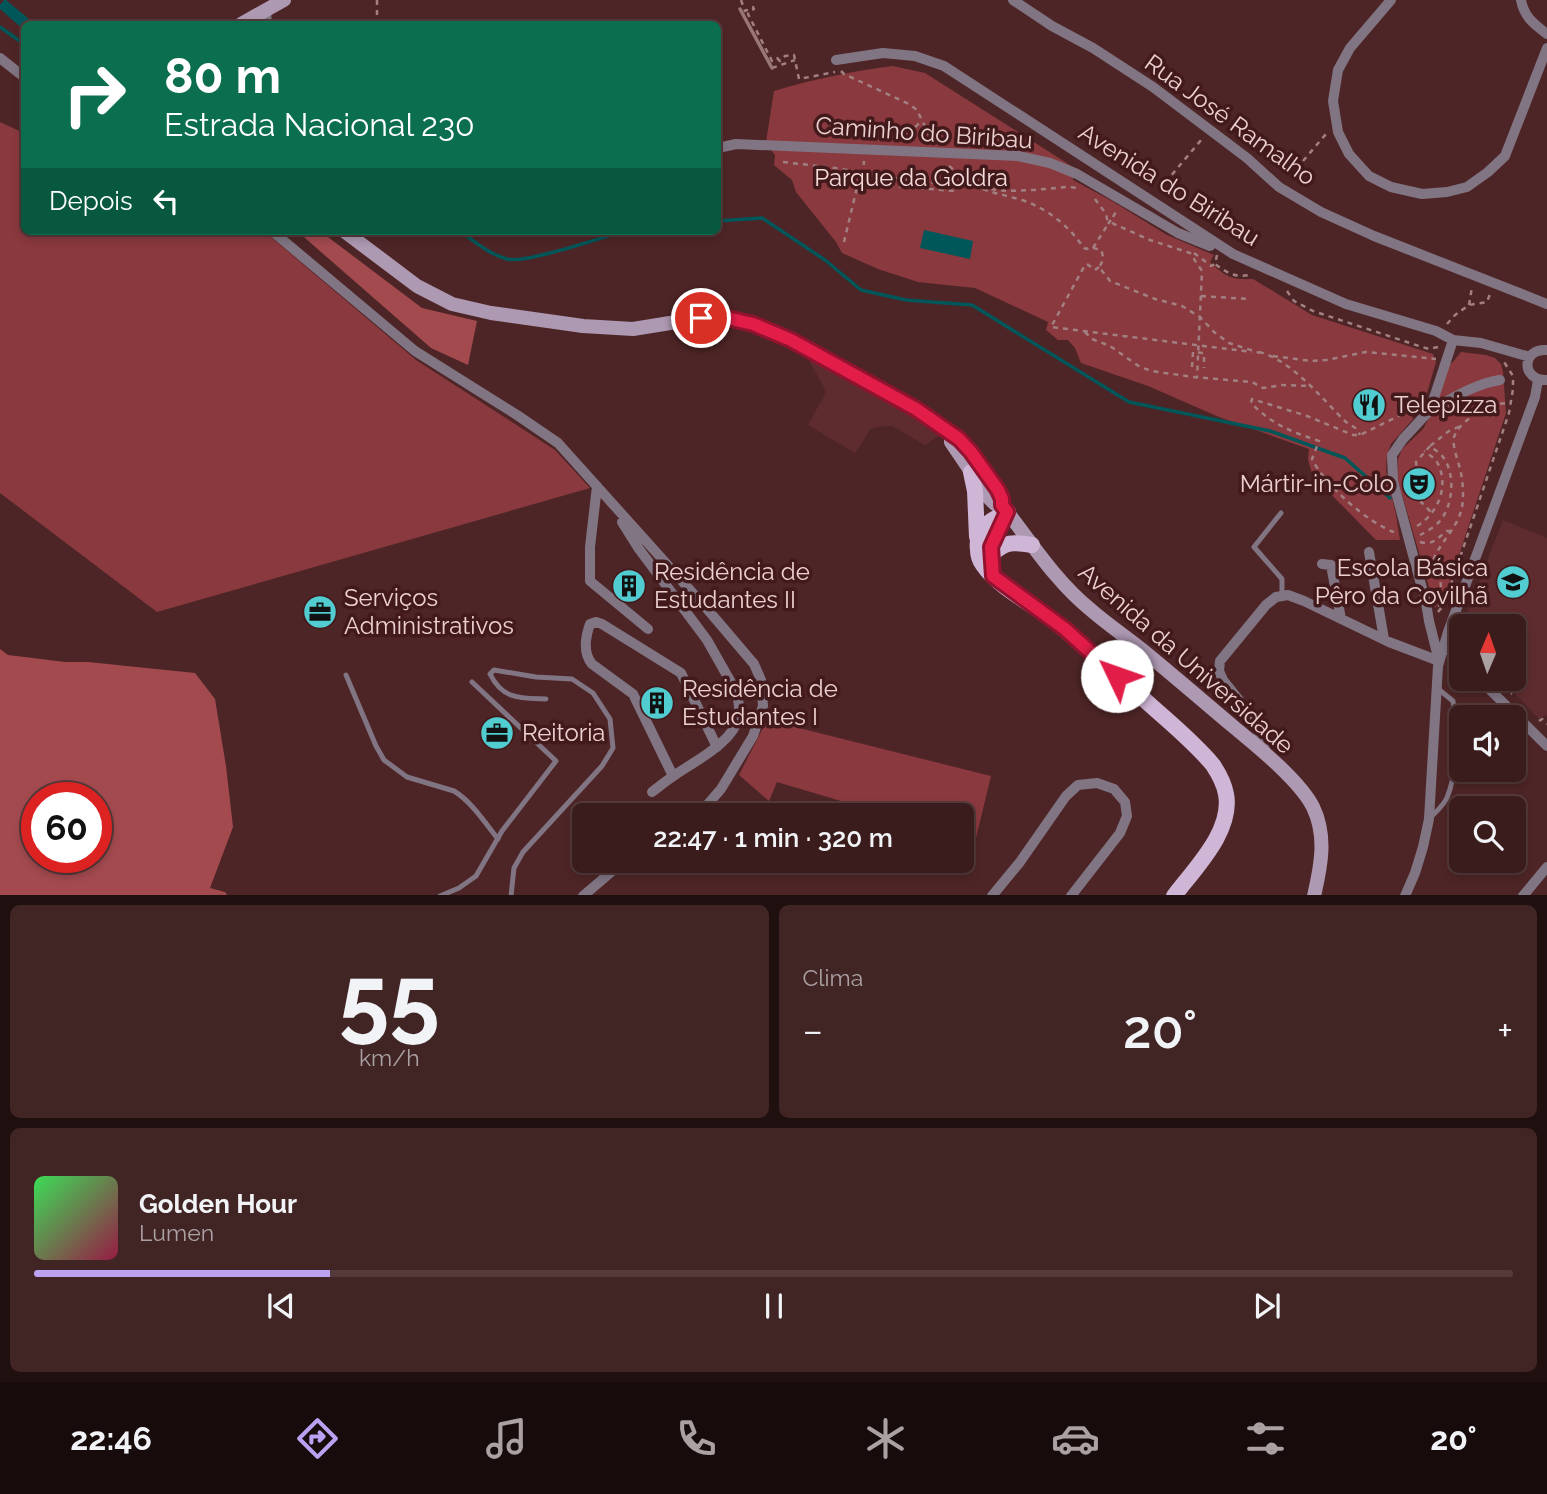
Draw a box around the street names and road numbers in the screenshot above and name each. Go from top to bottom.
street label: Rua José Ramalho [1139,48,1321,191]
street label: Caminho do Biribau [815,110,1034,155]
street label: Avenida do Biribau [1074,117,1265,252]
street label: Avenida da Universidade [1073,557,1300,760]

